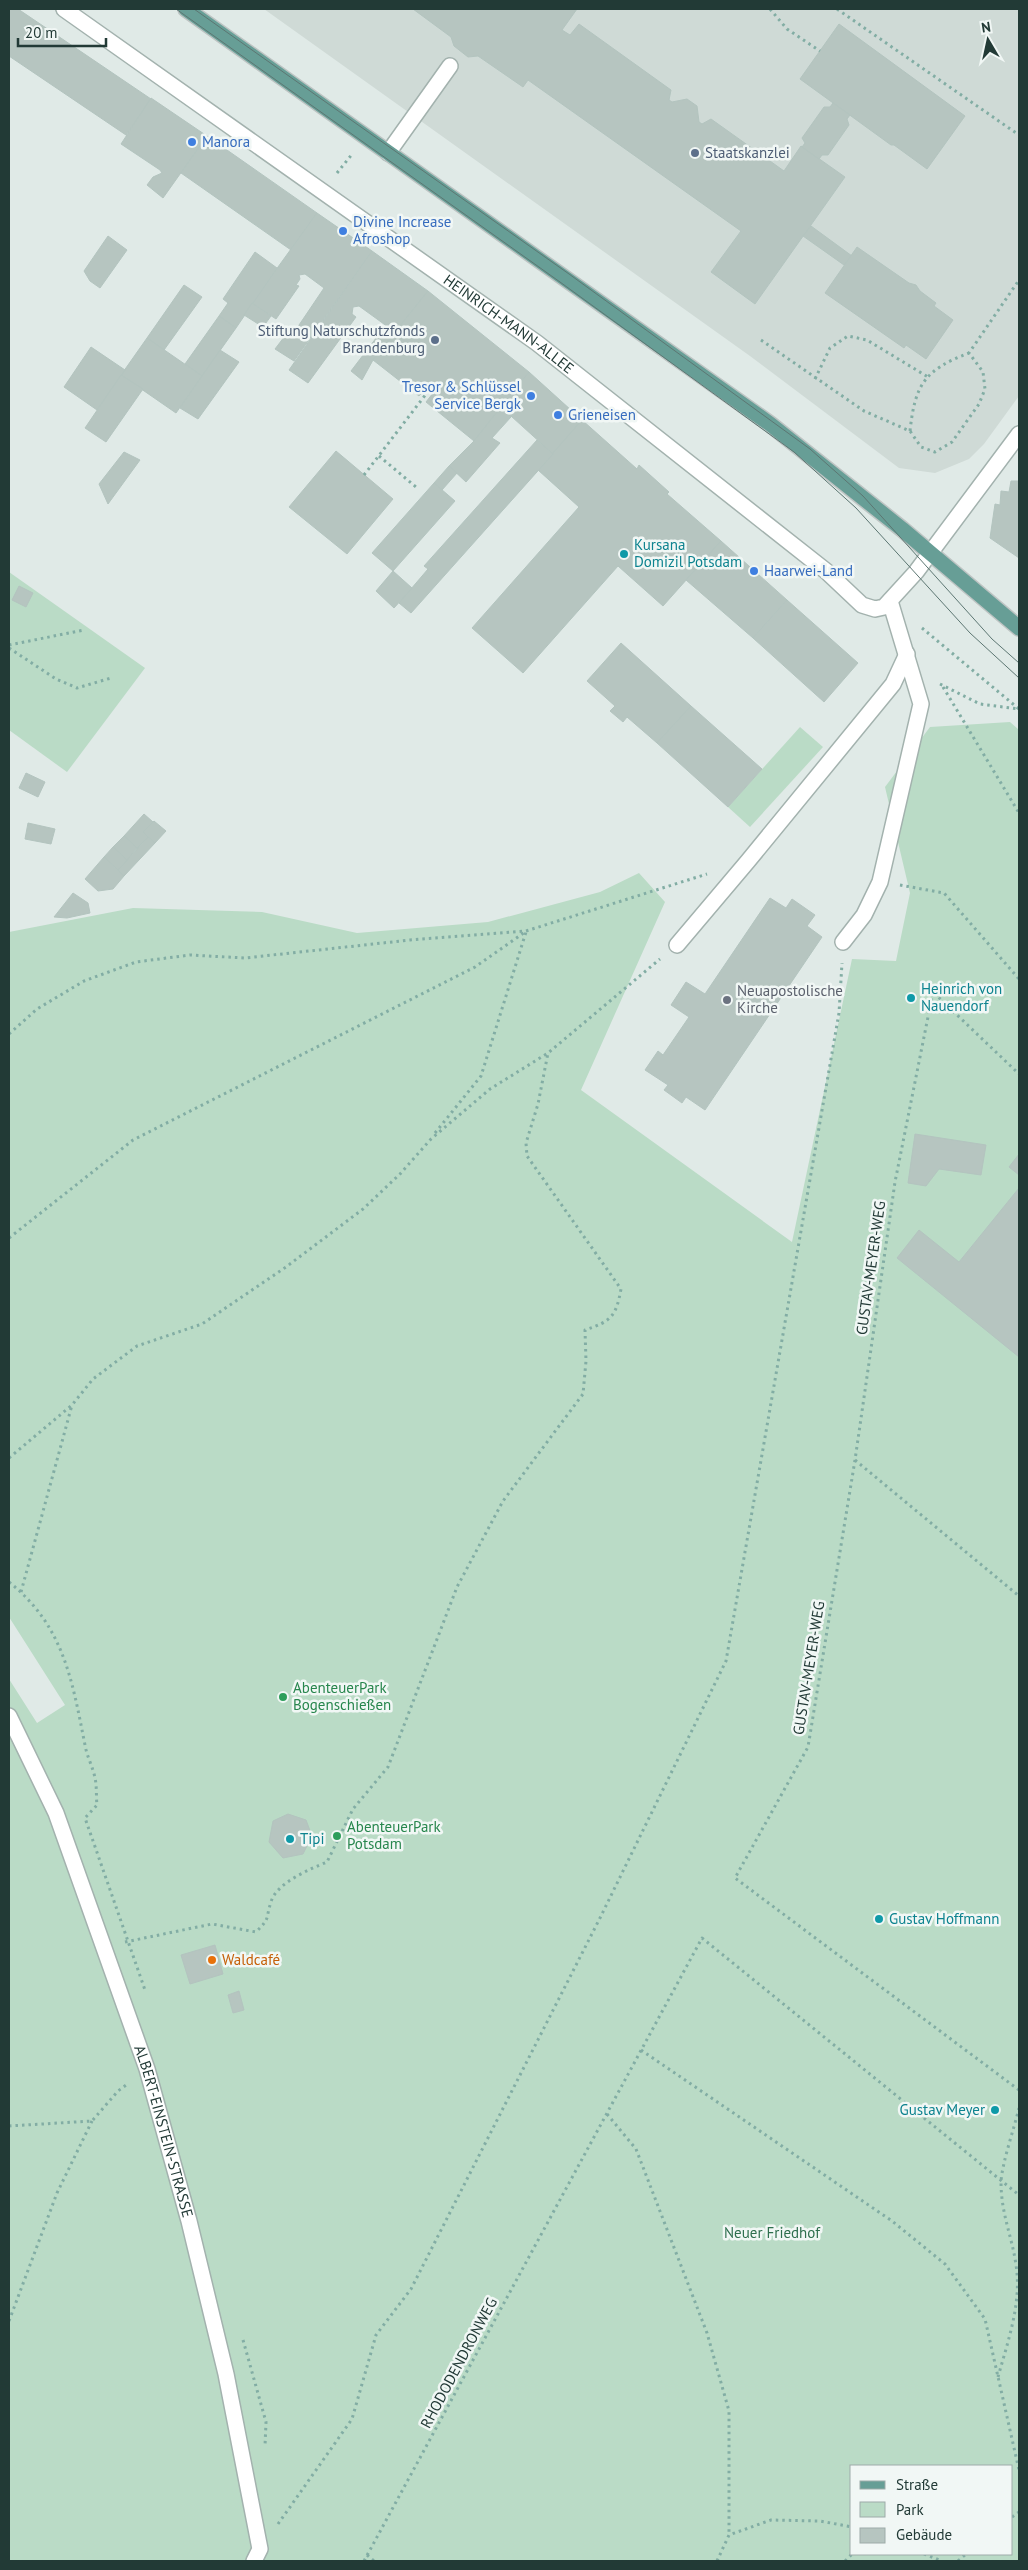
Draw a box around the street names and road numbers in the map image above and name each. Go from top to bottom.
street label: HEINRICH-MANN-ALLEE [440,270,578,378]
street label: GUSTAV-MEYER-WEG [852,1200,889,1336]
street label: GUSTAV-MEYER-WEG [789,1600,828,1736]
street label: ALBERT-EINSTEIN-STRASSE [130,2042,198,2219]
street label: RHODODENDRONWEG [416,2294,501,2431]

